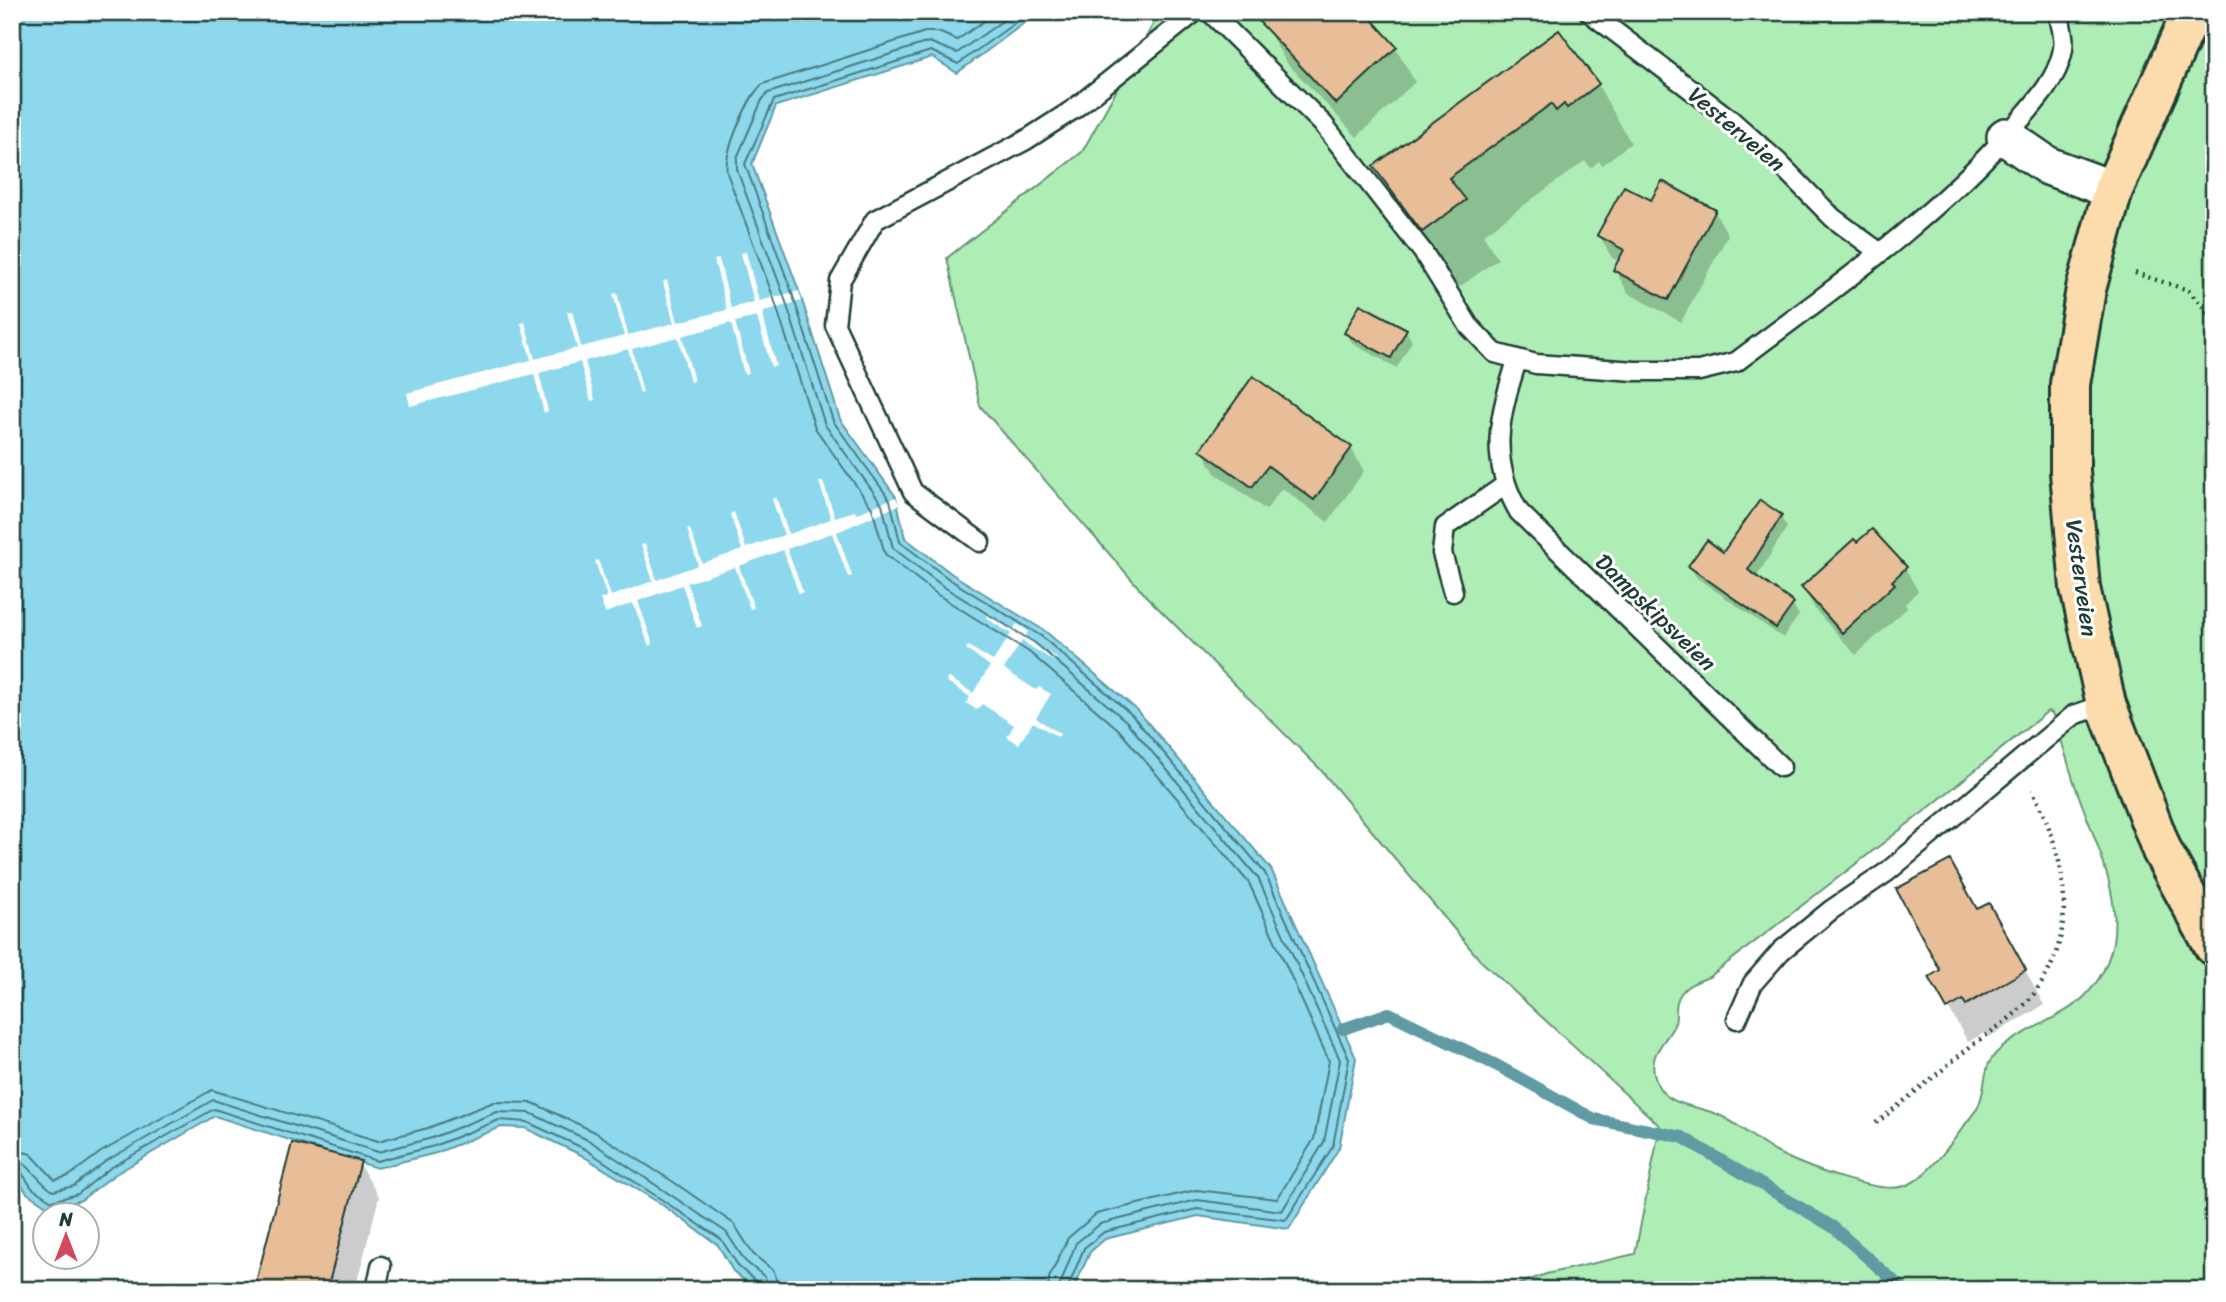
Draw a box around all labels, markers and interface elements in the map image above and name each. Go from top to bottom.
street label: Vesterveien [1678,76,1795,183]
street label: Vesterveien [2053,517,2110,639]
street label: Dampskipsveien [1585,543,1726,682]
north arrow [32,1200,102,1270]
text: N [58,1203,73,1236]

